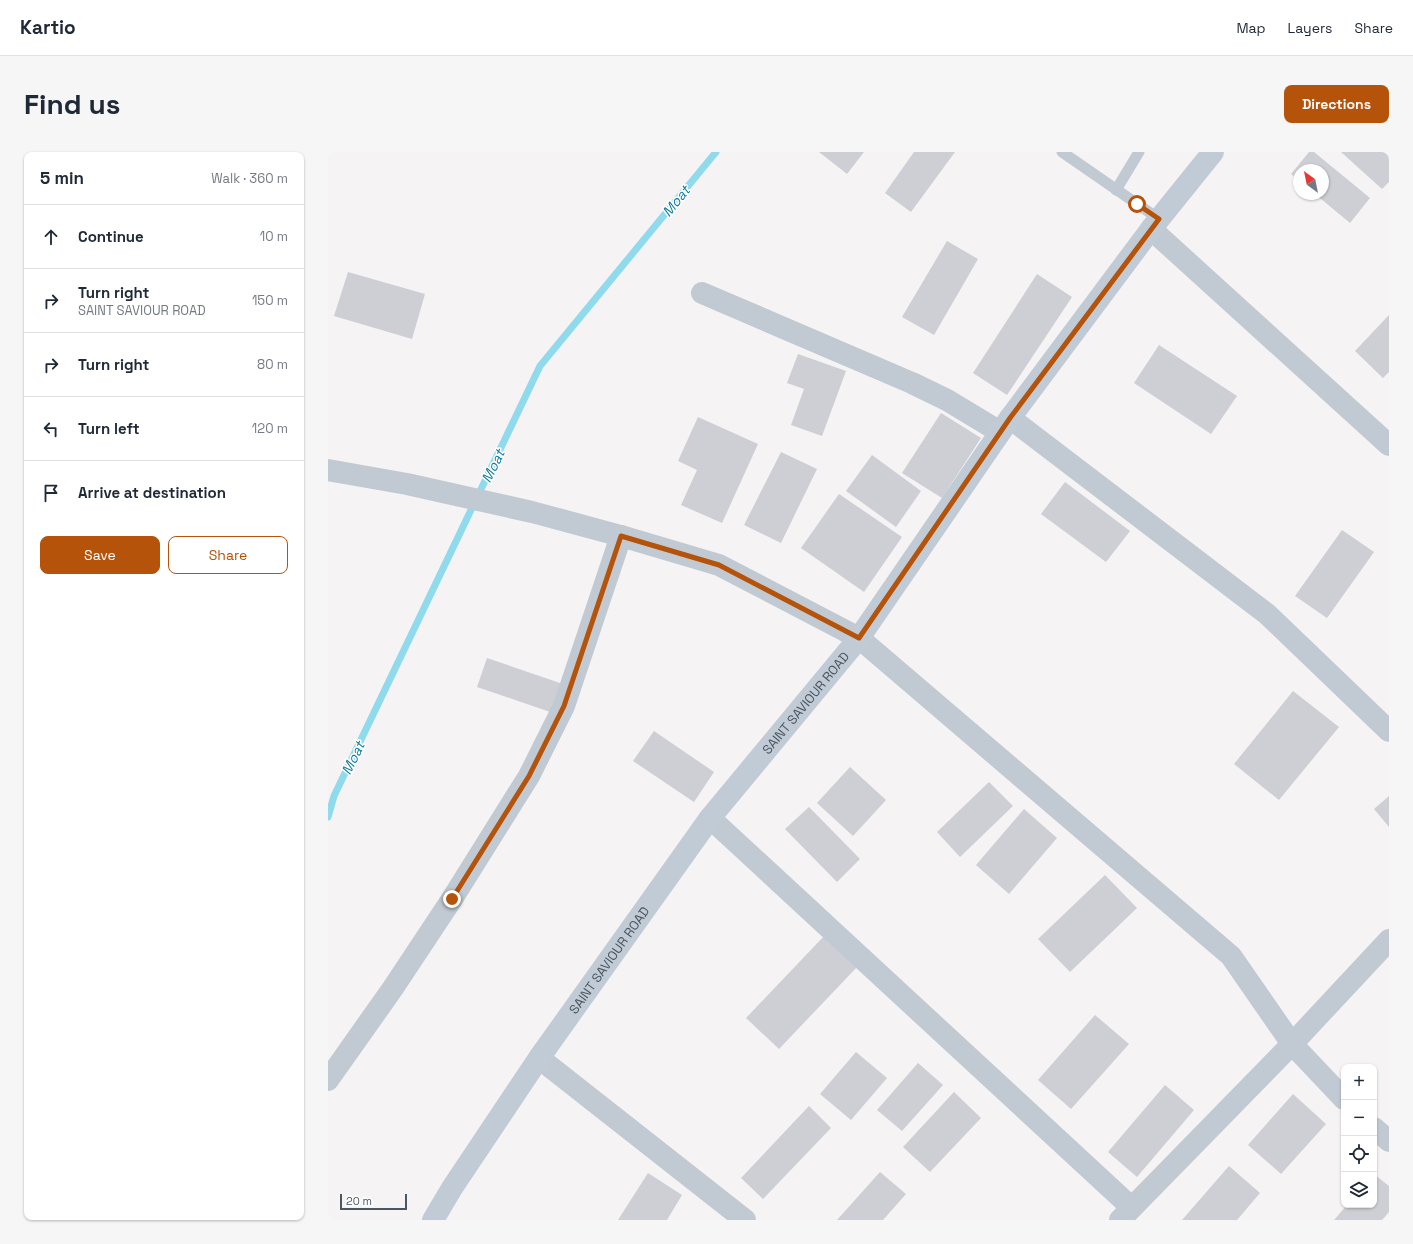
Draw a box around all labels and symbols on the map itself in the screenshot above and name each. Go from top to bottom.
north arrow [1293,164,1329,200]
water label: Moat [658,181,695,220]
route start [1128,195,1146,213]
water label: Moat [477,445,509,486]
street label: SAINT SAVIOUR ROAD [758,648,853,757]
water label: Moat [337,737,369,778]
route end [443,890,461,908]
street label: SAINT SAVIOUR ROAD [565,903,653,1017]
scale bar [340,1192,407,1211]

